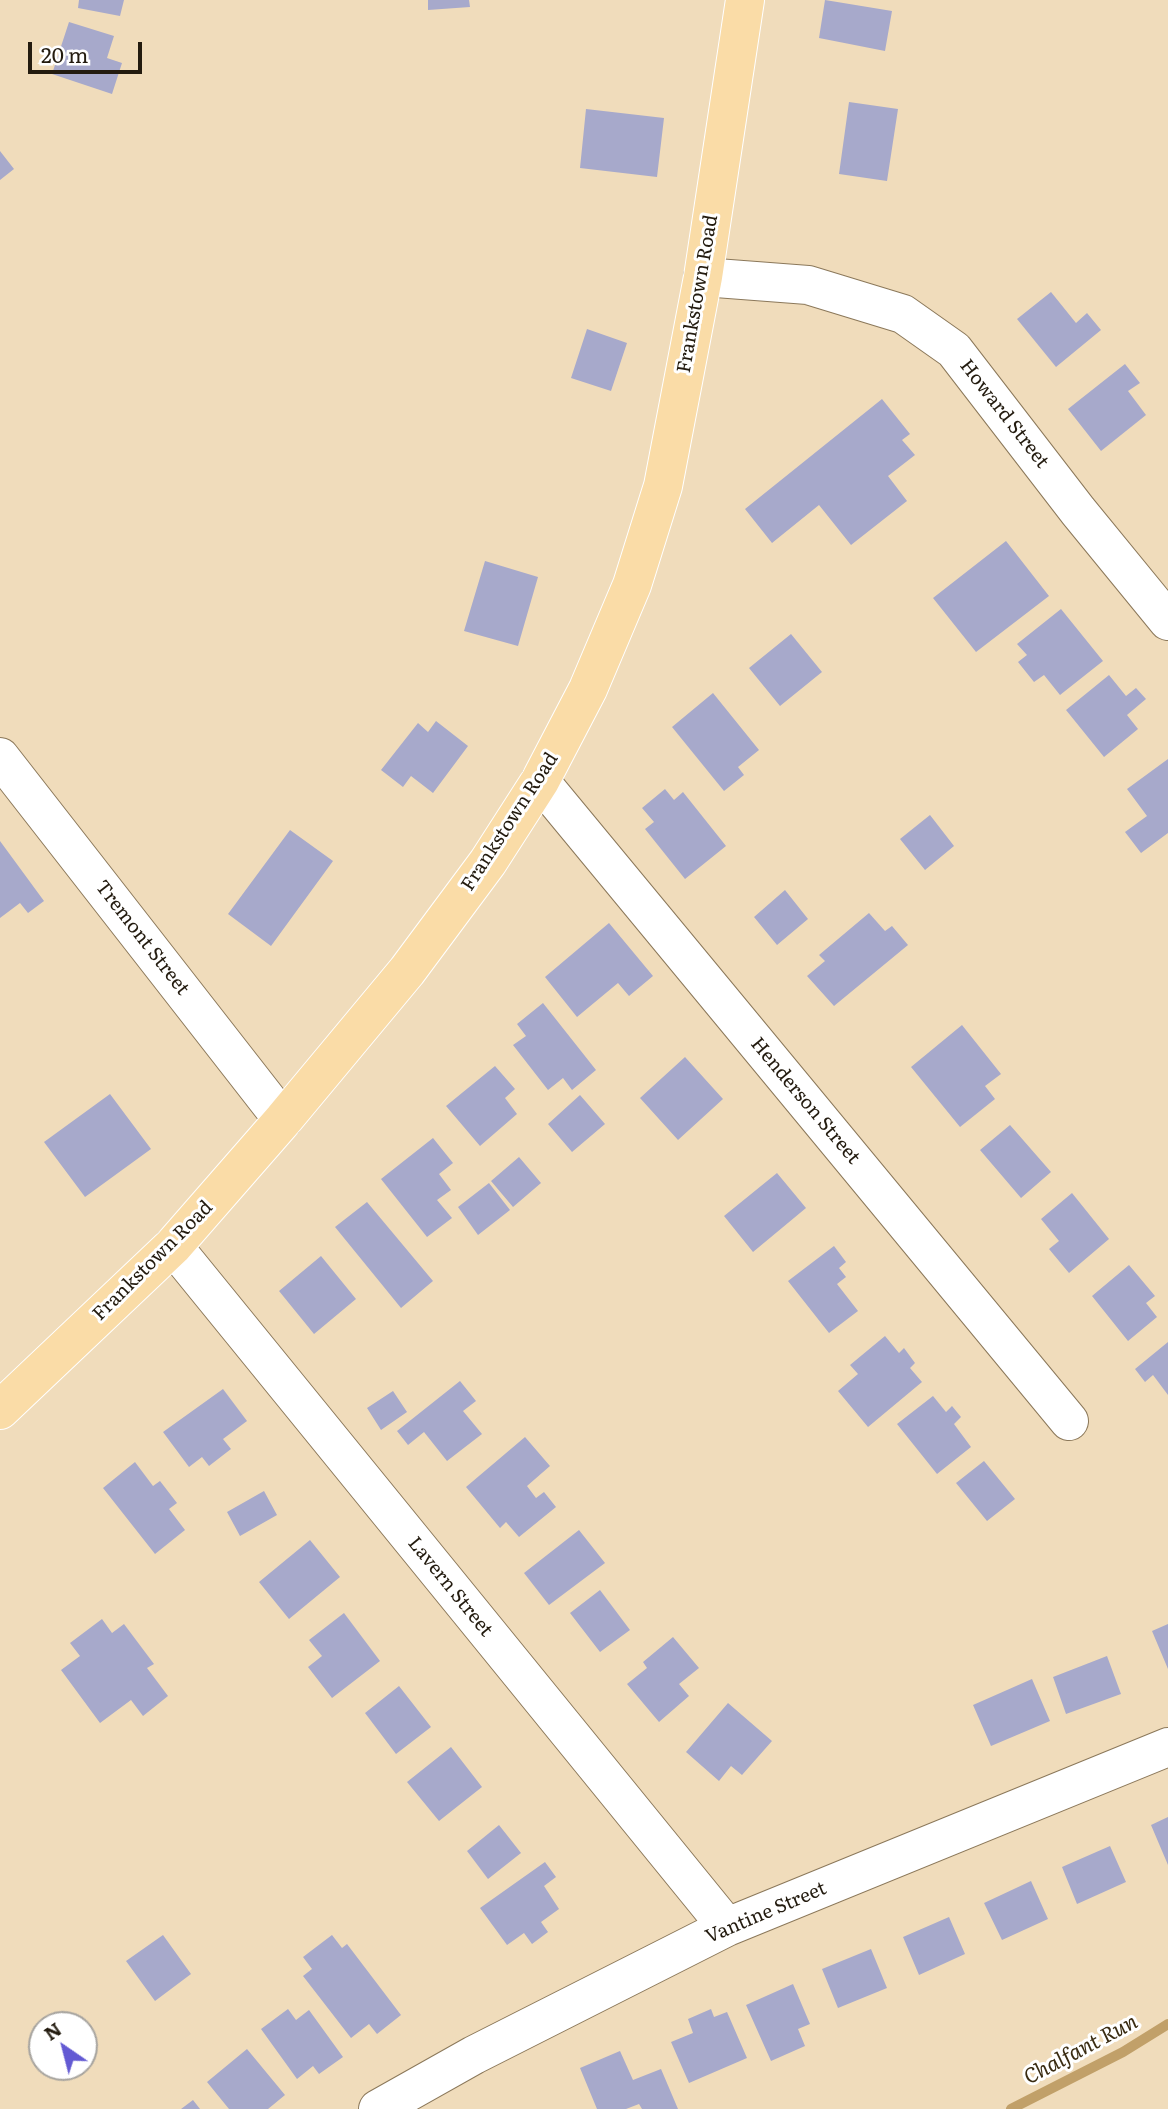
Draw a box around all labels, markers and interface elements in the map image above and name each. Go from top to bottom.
scale bar [32,28,145,72]
text: 20 m [41,38,88,69]
street label: Frankstown Road [673,213,723,375]
street label: Howard Street [955,355,1053,473]
street label: Frankstown Road [457,749,563,895]
street label: Tremont Street [90,876,194,1000]
street label: Henderson Street [745,1033,865,1169]
street label: Frankstown Road [88,1196,218,1326]
street label: Lavern Street [403,1533,497,1641]
street label: Vantine Street [702,1877,830,1949]
water label: Chalfant Run [1020,2010,1142,2090]
north arrow [28,2011,98,2081]
text: N [38,2014,67,2046]

